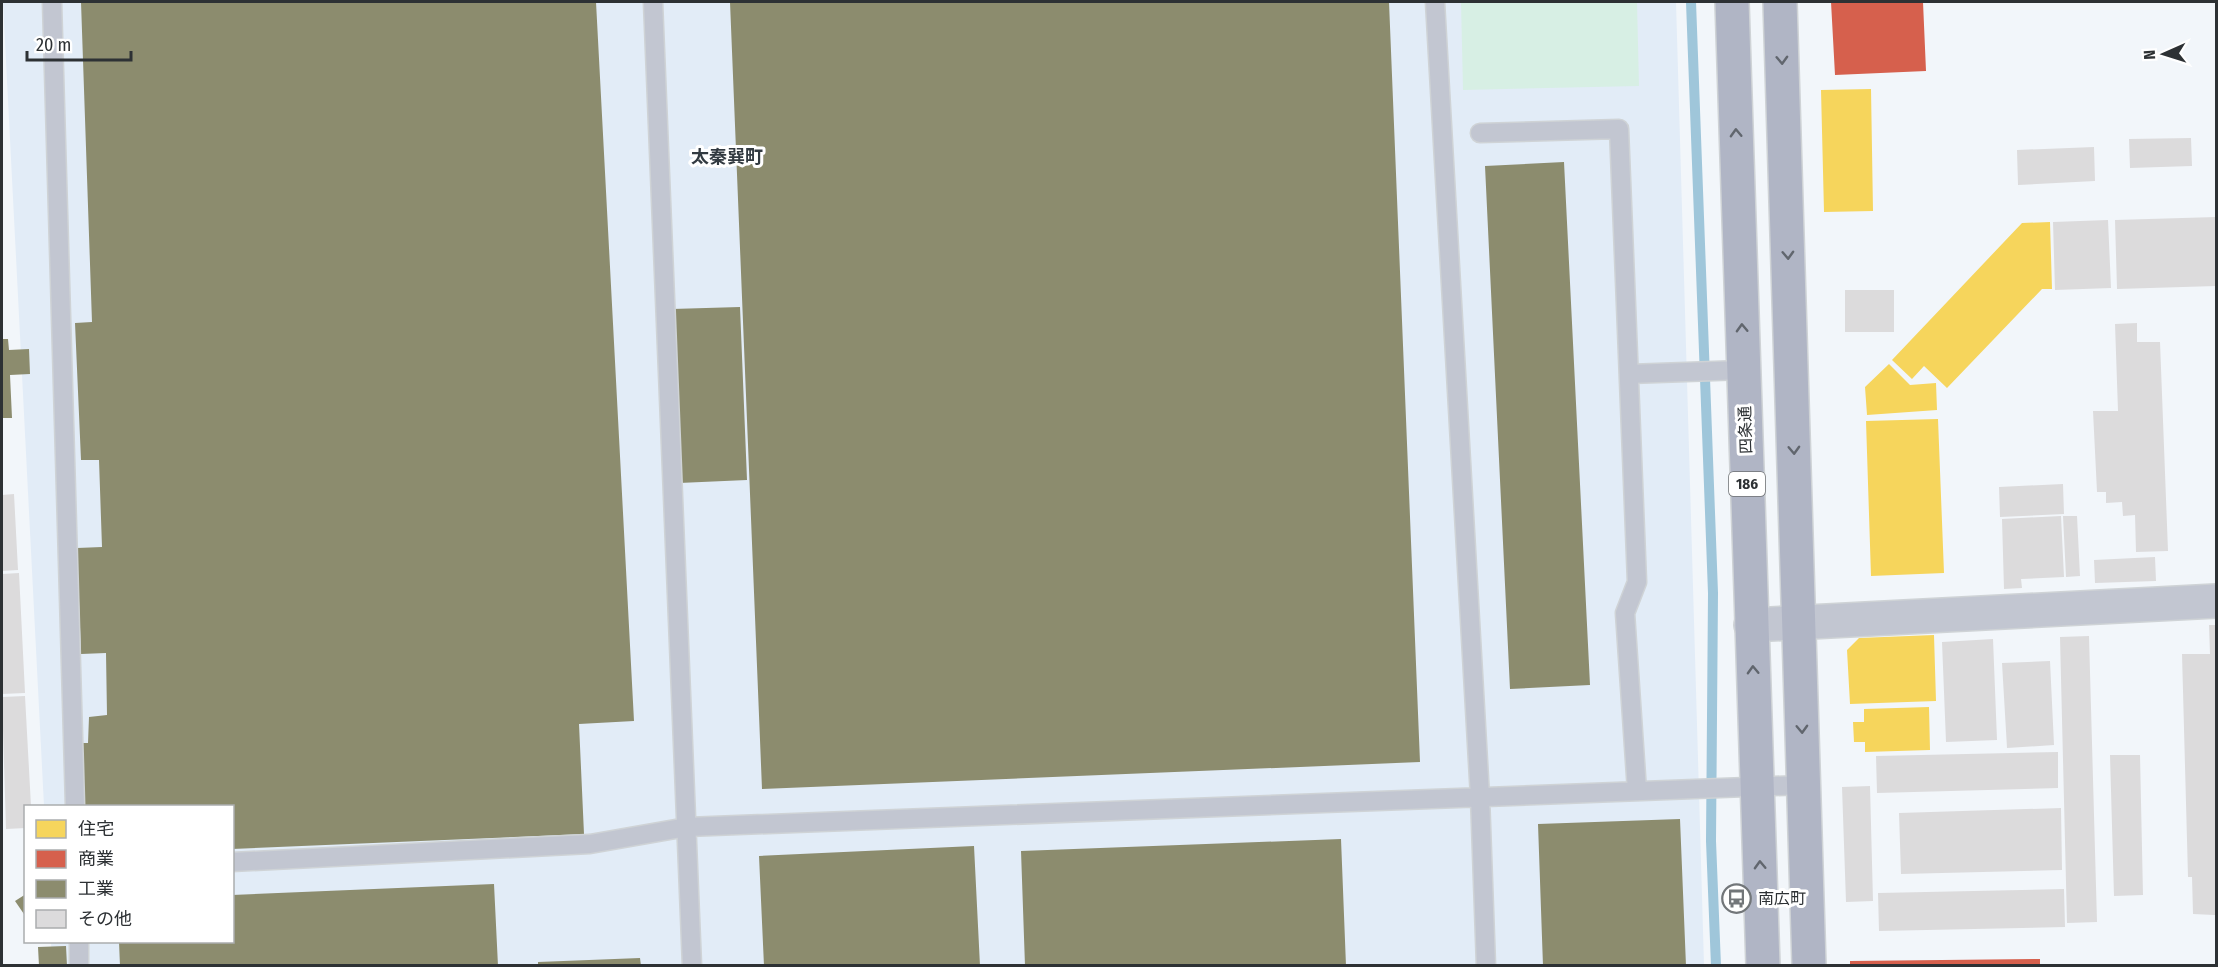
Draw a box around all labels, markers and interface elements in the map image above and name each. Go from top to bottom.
scale bar [27,24,130,62]
north arrow [2134,24,2194,84]
text: 20 m [36,34,71,56]
text: N [2140,49,2159,60]
one-way arrow [1775,55,1788,64]
one-way arrow [1730,129,1743,138]
district label: 太秦巽町 [691,146,763,168]
one-way arrow [1781,250,1794,259]
one-way arrow [1736,324,1749,333]
street label: 四条通 [1735,406,1756,454]
one-way arrow [1787,445,1800,454]
road number: 186 [1729,472,1765,496]
one-way arrow [1747,666,1759,675]
one-way arrow [1795,724,1808,733]
legend [24,805,234,943]
text: 住宅 [78,818,114,840]
text: 商業 [78,848,114,870]
one-way arrow [1754,861,1766,870]
text: 工業 [78,878,114,900]
bus stop icon: 南広町 [1721,882,1753,914]
place label: 南広町 [1758,889,1806,908]
text: その他 [78,908,132,930]

